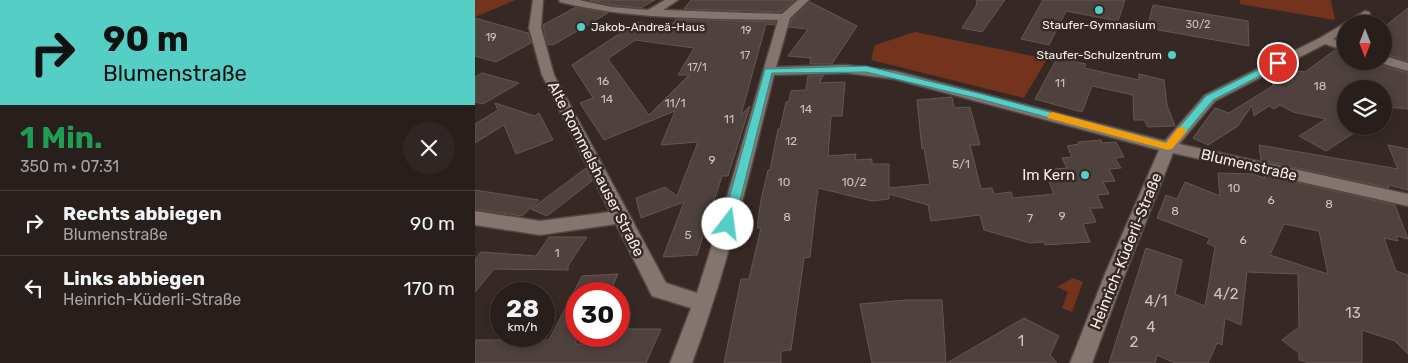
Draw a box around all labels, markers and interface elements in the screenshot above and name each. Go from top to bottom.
marker: Staufer-Gymnasium [1093,4,1105,16]
north arrow [1337,15,1393,70]
map controls [1337,15,1392,135]
text: 90 m [103,18,189,60]
place label: Staufer-Gymnasium [1042,18,1156,32]
house number: 30/2 [1186,18,1211,31]
icon: right [20,20,85,85]
place label: Jakob-Andreä-Haus [591,20,705,34]
marker: Jakob-Andreä-Haus [575,21,587,33]
house number: 19 [740,24,752,37]
house number: 19 [485,31,497,44]
pin [1257,42,1299,84]
place label: Staufer-Schulzentrum [1036,48,1162,62]
house number: 17 [740,49,751,62]
marker: Staufer-Schulzentrum [1166,49,1178,61]
icon: arrive [1264,49,1292,77]
text: Blumenstraße [103,60,247,87]
house number: 17/1 [687,61,707,74]
house number: 16 [597,74,609,88]
house number: 11 [1055,76,1065,90]
street label: Alte Rommelshauser Straße [544,78,648,260]
house number: 18 [1314,79,1326,93]
button: layers [1337,80,1392,135]
house number: 14 [601,92,614,106]
house number: 11/1 [664,96,686,110]
house number: 14 [800,102,813,116]
house number: 11 [724,112,734,126]
text: 1 Min. [20,120,103,156]
button: close [403,122,455,174]
house number: 12 [785,134,797,148]
street label: Blumenstraße [1199,145,1299,185]
house number: 9 [708,153,716,167]
text: 350 m · 07:31 [20,157,119,176]
house number: 5/1 [952,157,970,171]
place label: Im Kern [1022,166,1075,184]
marker: Im Kern [1079,169,1091,181]
street label: Heinrich-Küderli-Straße [1086,170,1166,332]
house number: 10 [778,175,790,189]
house number: 10/2 [841,175,867,189]
house number: 10 [1228,181,1240,195]
house number: 6 [1267,193,1275,207]
position arrow [701,197,753,249]
house number: 8 [1325,197,1333,211]
text: Rechts abbiegen [63,202,222,225]
house number: 8 [1171,204,1179,218]
icon: right [20,209,48,237]
house number: 9 [1058,209,1066,223]
house number: 8 [783,210,791,224]
house number: 7 [1027,211,1033,225]
text: 90 m [410,212,455,235]
text: Blumenstraße [63,225,168,244]
house number: 5 [684,228,692,242]
house number: 6 [1239,233,1247,247]
house number: 1 [554,246,560,260]
text: Links abbiegen [63,267,205,290]
icon: left [20,274,48,302]
text: 170 m [404,277,455,300]
speed limit sign: 30 [565,282,630,347]
house number: 4/2 [1213,285,1239,303]
text: Heinrich-Küderli-Straße [63,290,241,309]
house number: 4/1 [1145,292,1167,310]
text: 28 [506,294,539,323]
house number: 13 [1345,304,1361,322]
house number: 4 [1146,318,1156,336]
text: km/h [508,320,537,334]
house number: 1 [1018,332,1024,350]
house number: 2 [1130,333,1139,351]

